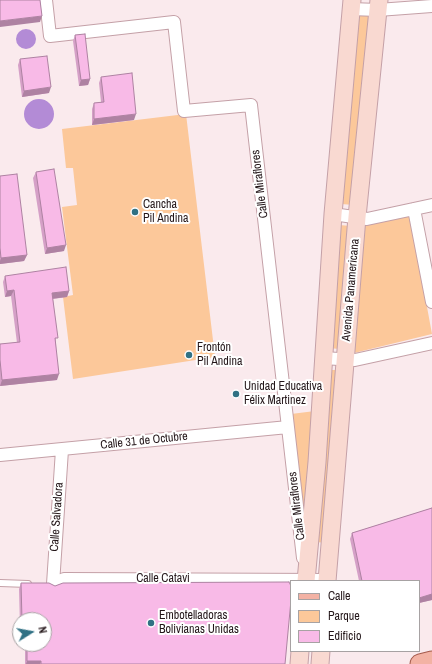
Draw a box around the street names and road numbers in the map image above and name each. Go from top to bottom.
street label: Calle Miraflores [249,149,271,219]
street label: Avenida Panamericana [339,238,363,342]
street label: Calle 31 de Octubre [100,429,188,453]
street label: Calle Miraflores [286,471,308,541]
street label: Calle Salvadora [47,482,67,552]
street label: Calle Catavi [136,572,190,586]

